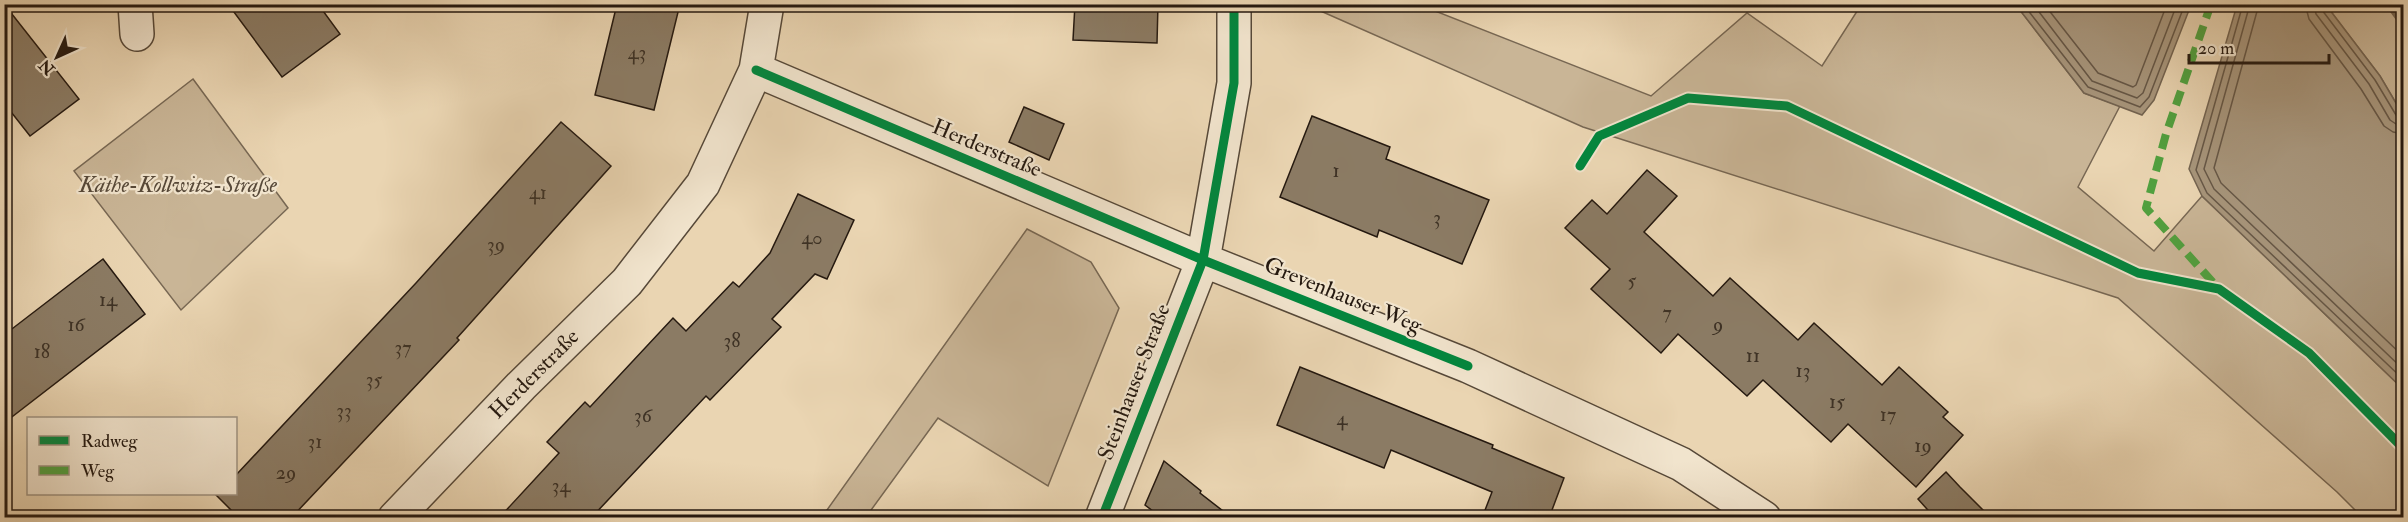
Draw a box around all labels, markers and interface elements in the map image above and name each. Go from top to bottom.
north arrow [27,27,87,87]
scale bar [2189,27,2328,65]
text: 20 m [2198,37,2234,60]
house number: 43 [628,40,646,65]
text: N [34,54,60,80]
street label: Herderstraße [928,112,1046,184]
house number: 1 [1332,158,1340,183]
park label: Käthe-Kollwitz-Straße [78,171,278,199]
house number: 41 [529,180,547,205]
house number: 3 [1433,205,1441,230]
house number: 40 [801,225,823,250]
house number: 39 [487,232,505,257]
street label: Grevenhauser Weg [1260,251,1427,340]
house number: 5 [1628,268,1637,293]
house number: 14 [99,287,118,312]
street label: Steinhauser Straße [1091,300,1177,464]
house number: 7 [1662,300,1672,325]
house number: 16 [67,312,85,337]
house number: 9 [1711,312,1723,337]
street label: Herderstraße [483,323,585,425]
house number: 38 [723,328,741,353]
house number: 37 [395,335,411,360]
house number: 18 [34,339,50,364]
house number: 11 [1746,343,1760,368]
house number: 13 [1796,358,1810,383]
house number: 35 [366,367,382,392]
house number: 15 [1829,389,1845,414]
house number: 33 [336,398,352,423]
house number: 17 [1880,402,1896,427]
house number: 36 [634,403,653,428]
house number: 4 [1337,406,1349,431]
legend [27,417,237,495]
house number: 31 [308,429,322,454]
text: Radweg [81,430,139,453]
house number: 19 [1914,433,1932,458]
text: Weg [80,460,115,483]
house number: 29 [276,460,296,485]
house number: 34 [552,473,571,498]

